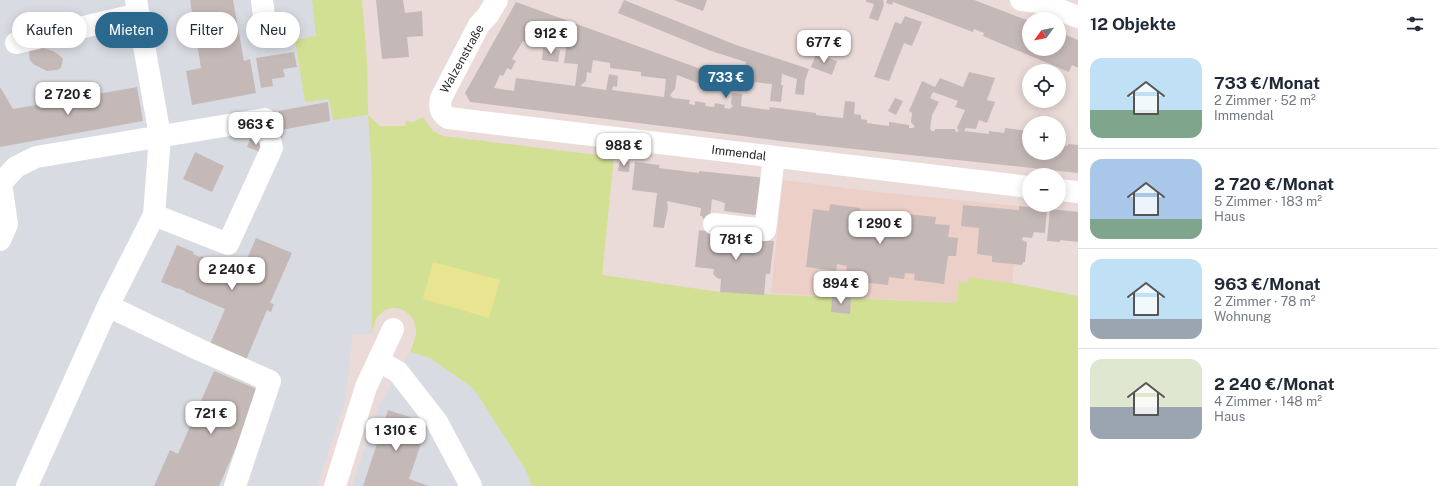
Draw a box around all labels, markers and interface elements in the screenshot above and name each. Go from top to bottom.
chip: Kaufen [12,12,87,48]
chip: Mieten [95,12,168,48]
chip: Filter [176,12,238,48]
chip: Neu [246,12,300,48]
north arrow [1022,12,1066,56]
map controls [1022,12,1066,212]
icon: filters [1404,13,1426,35]
text: 12 Objekte [1090,14,1176,34]
pin: 912 € [523,21,579,55]
street label: Walzenstraße [437,22,487,96]
text: 912 € [534,26,568,41]
pin: 677 € [796,30,852,64]
text: 677 € [806,35,842,50]
button: locate [1022,64,1066,108]
pin: 733 € [698,65,754,99]
text: 733 € [708,70,744,85]
text: 733 €/Monat [1214,73,1320,93]
icon: home [1122,74,1170,122]
pin: 2 720 € [31,82,105,116]
text: 2 720 € [44,87,92,102]
text: 2 Zimmer · 52 m² [1214,93,1316,108]
text: Immendal [1214,108,1274,123]
pin: 963 € [228,112,284,146]
button: + [1022,116,1066,160]
text: 963 € [237,117,275,132]
pin: 988 € [596,133,652,167]
text: 988 € [605,138,643,153]
street label: Immendal [711,143,768,163]
button: − [1022,168,1066,212]
text: 2 720 €/Monat [1214,174,1334,194]
icon: home [1122,175,1170,223]
text: 5 Zimmer · 183 m² [1214,194,1322,209]
text: Haus [1214,209,1245,224]
pin: 1 290 € [843,211,917,245]
text: 1 290 € [857,216,903,231]
pin: 781 € [708,227,764,261]
text: 781 € [719,232,753,247]
pin: 2 240 € [195,257,269,291]
text: 2 240 € [208,262,256,277]
pin: 894 € [813,271,869,305]
text: 963 €/Monat [1214,274,1321,294]
icon: home [1122,275,1170,323]
text: 894 € [822,276,860,291]
text: 2 Zimmer · 78 m² [1214,294,1316,309]
text: Wohnung [1214,309,1271,324]
text: 2 240 €/Monat [1214,374,1335,394]
icon: home [1122,375,1170,423]
text: 4 Zimmer · 148 m² [1214,394,1322,409]
pin: 721 € [183,401,239,435]
text: 721 € [194,406,228,421]
text: Haus [1214,409,1245,424]
pin: 1 310 € [359,418,433,452]
text: 1 310 € [375,423,417,438]

